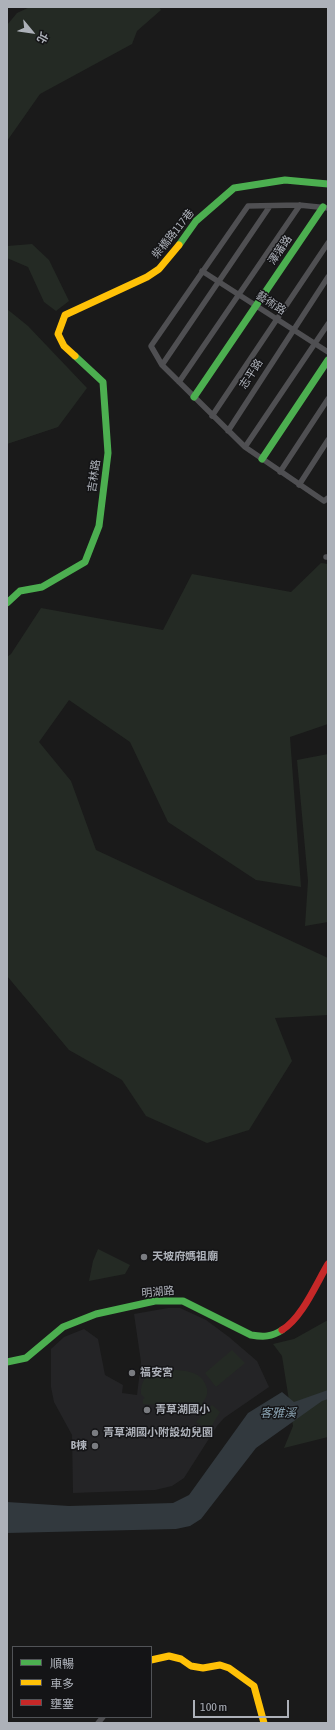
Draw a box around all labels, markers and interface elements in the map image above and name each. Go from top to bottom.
north arrow [12,12,52,52]
text: 北 [35,30,50,46]
street label: 柴橋路117巷 [149,207,197,261]
street label: 澤藩路 [265,233,295,267]
street label: 藝術路 [254,288,288,318]
street label: 志平路 [236,357,266,391]
street label: 吉林路 [85,459,103,493]
place label: 天坡府媽祖廟 [152,1250,218,1264]
marker: 天坡府媽祖廟 [139,1252,149,1262]
street label: 明湖路 [141,1284,175,1300]
place label: 福安宮 [140,1366,173,1380]
marker: 福安宮 [127,1368,137,1378]
place label: 青草湖國小 [155,1403,210,1417]
marker: 青草湖國小 [142,1405,152,1415]
water label: 客雅溪 [260,1406,296,1420]
place label: 青草湖國小附設幼兒園 [103,1426,213,1440]
marker: 青草湖國小附設幼兒園 [90,1428,100,1438]
place label: B棟 [71,1439,87,1453]
marker: B棟 [90,1441,100,1451]
legend [12,1646,152,1718]
text: 順暢 [50,1657,74,1671]
text: 車多 [50,1677,74,1691]
scale bar [195,1692,291,1718]
text: 壅塞 [50,1697,74,1711]
text: 100 m [200,1700,227,1714]

